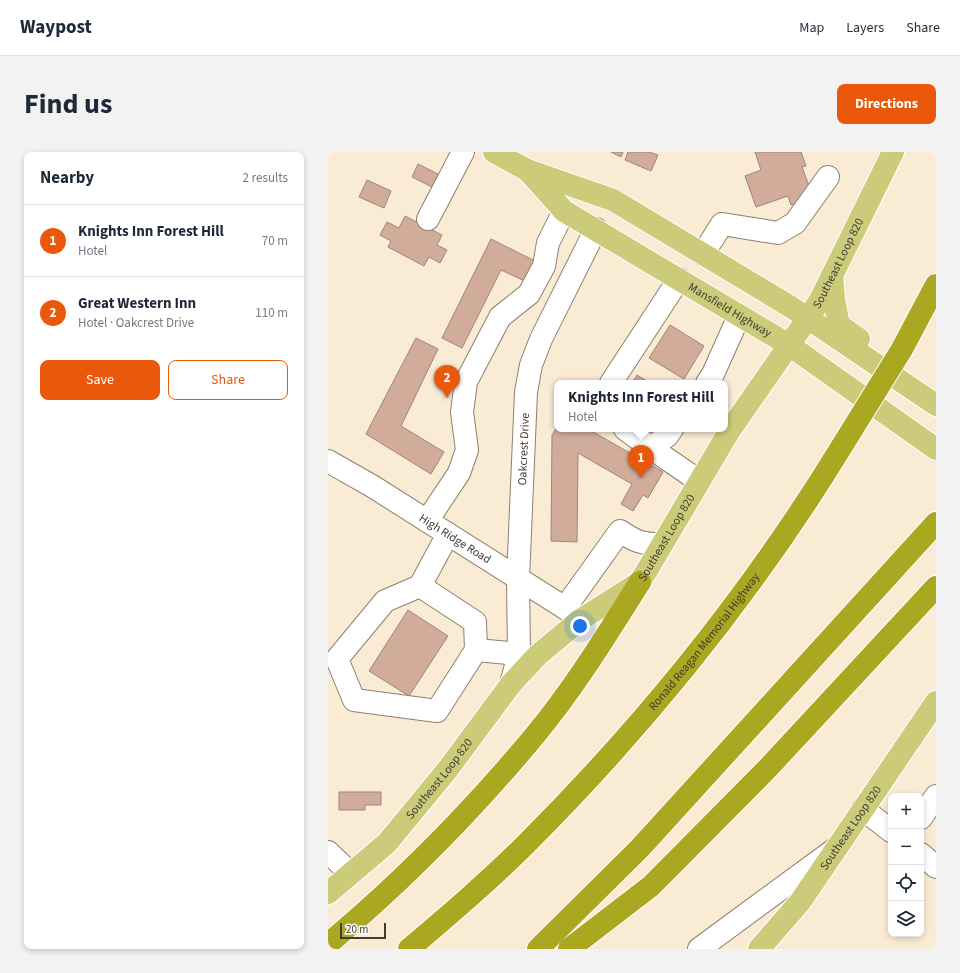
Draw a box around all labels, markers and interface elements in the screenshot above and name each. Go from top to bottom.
text: Waypost [20,14,92,41]
text: Map [799,18,824,38]
text: Layers [846,18,884,38]
text: Share [906,18,940,38]
text: Find us [24,84,112,124]
button: Directions [837,84,936,124]
text: Nearby [40,166,94,190]
text: 2 results [243,169,288,187]
street label: Southeast Loop 820 [808,215,868,312]
text: Knights Inn Forest Hill [78,221,224,242]
text: 1 [50,232,56,250]
text: 70 m [262,232,288,250]
text: Hotel [78,242,107,260]
street label: Mansfield Highway [685,278,775,342]
text: Great Western Inn [78,293,196,314]
text: 2 [50,304,56,322]
text: 110 m [255,304,288,322]
text: Hotel · Oakcrest Drive [78,314,194,332]
button: Save [40,360,160,400]
button: Share [168,360,288,400]
pin: 2 [434,365,460,398]
popup [554,380,728,432]
text: Knights Inn Forest Hill [568,387,714,408]
text: Hotel [568,408,597,426]
street label: Oakcrest Drive [514,413,534,486]
pin: 1 [628,445,654,478]
street label: Southeast Loop 820 [634,491,699,584]
street label: High Ridge Road [416,509,494,568]
street label: Ronald Reagan Memorial Highway [644,569,764,714]
your location [570,616,590,636]
street label: Southeast Loop 820 [402,735,476,823]
street label: Southeast Loop 820 [816,782,885,874]
map controls [888,793,924,937]
button: + [888,793,924,829]
button: − [888,829,924,865]
button: locate [888,865,924,901]
button: layers [888,901,924,937]
scale bar [340,921,386,940]
text: 20 m [346,922,368,937]

